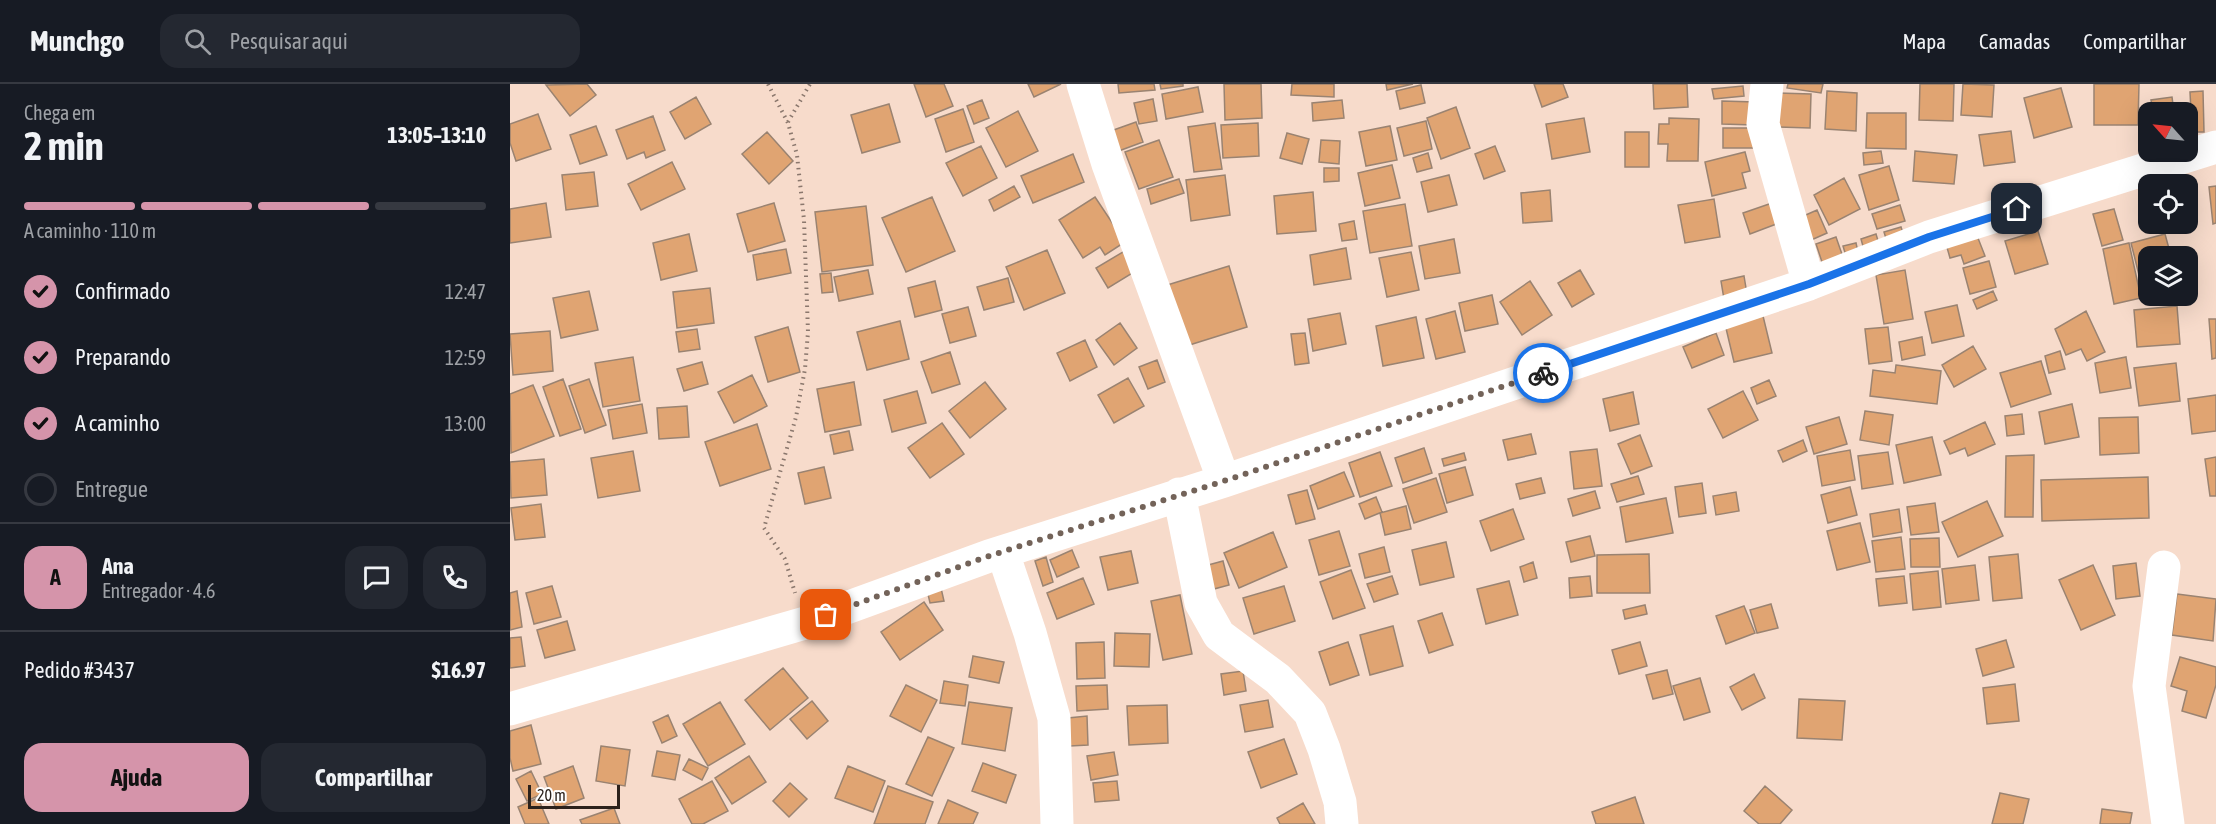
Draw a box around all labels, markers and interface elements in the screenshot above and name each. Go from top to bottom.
search box [160,14,580,68]
text: Munchgo [30,25,124,57]
icon: search [181,25,214,58]
text: Pesquisar aqui [229,28,348,54]
text: Mapa [1902,29,1946,53]
text: Camadas [1979,29,2050,53]
text: Compartilhar [2083,29,2186,53]
text: Chega em [24,101,96,124]
north arrow [2138,102,2198,162]
map controls [2138,102,2198,306]
text: 13:05–13:10 [387,122,486,148]
text: 2 min [24,124,104,168]
button: locate [2138,174,2198,234]
pin [1991,183,2042,234]
icon: home [2000,192,2033,225]
text: A caminho · 110 m [24,219,156,242]
button: layers [2138,246,2198,306]
icon: check [24,275,57,308]
text: Confirmado [75,278,170,304]
text: 12:47 [445,280,486,303]
icon: check [24,341,57,374]
courier [1513,343,1573,403]
text: Preparando [75,344,171,370]
text: 12:59 [445,346,486,369]
icon: bike [1527,357,1560,390]
icon: check [24,407,57,440]
text: A caminho [75,410,160,436]
text: 13:00 [444,412,486,435]
text: Entregue [75,476,148,502]
button: chat [345,546,408,609]
button: phone [423,546,486,609]
text: Ana [102,553,134,579]
text: A [50,564,61,590]
text: Entregador · 4.6 [102,579,215,602]
pin [800,589,851,640]
icon: bag [809,598,842,631]
text: Pedido #3437 [24,657,135,683]
text: $16.97 [431,657,486,683]
button: Ajuda [24,743,249,812]
button: Compartilhar [261,743,486,812]
scale bar [528,782,620,810]
text: 20 m [537,786,566,804]

